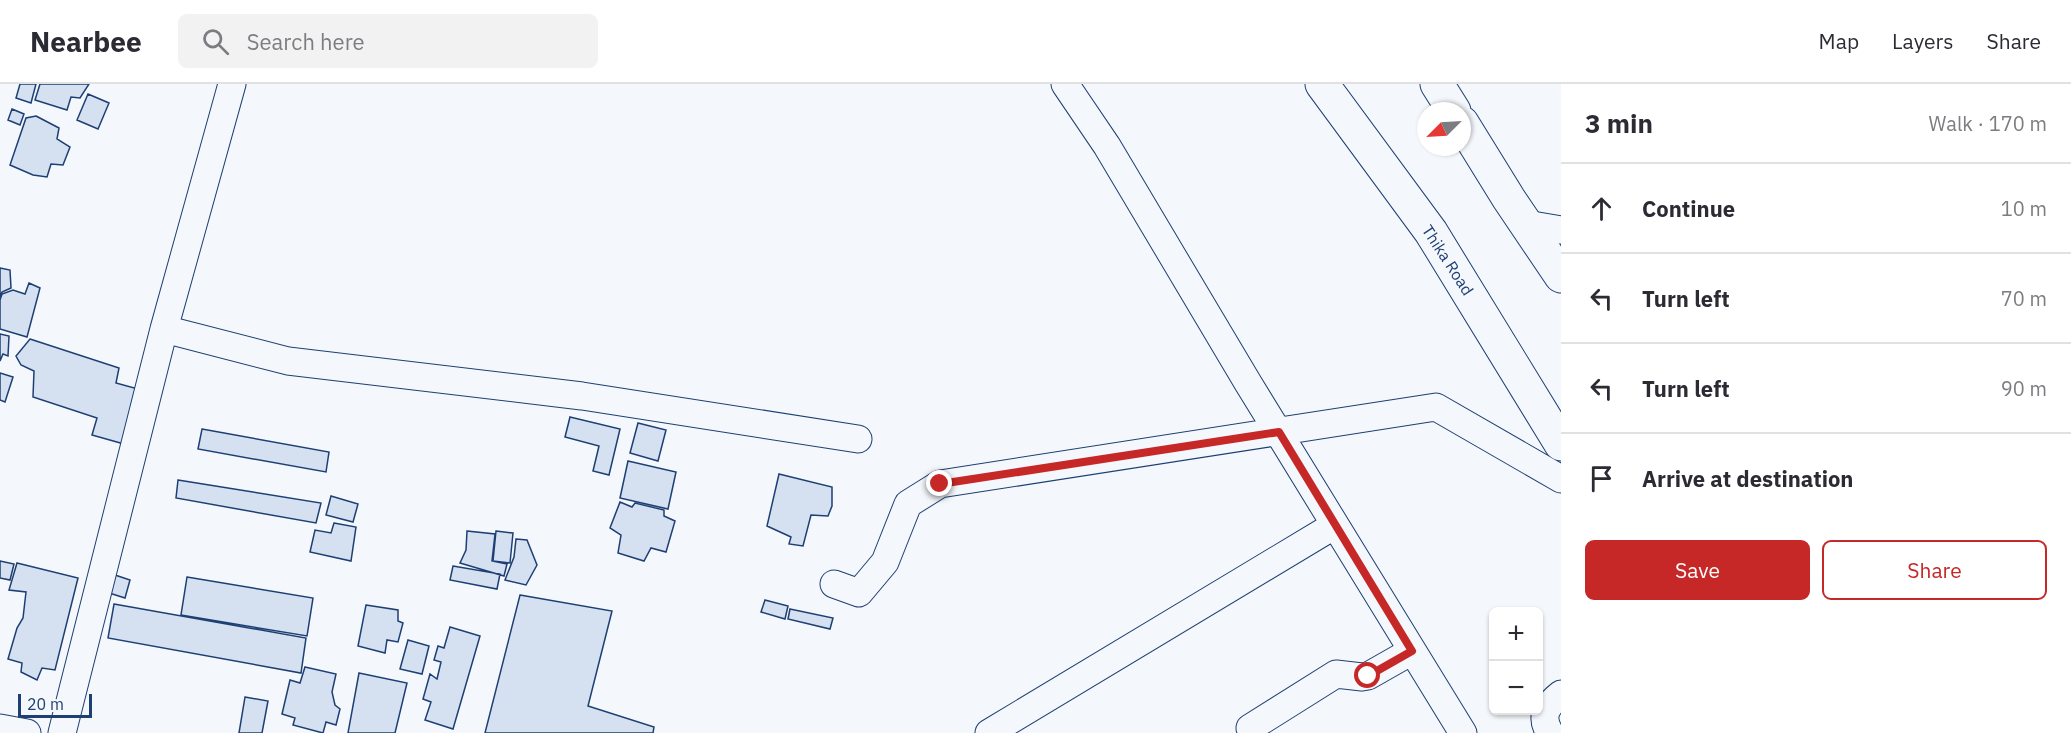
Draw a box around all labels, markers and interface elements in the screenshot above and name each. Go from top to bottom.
search box [178,14,598,68]
text: Nearbee [30,23,142,60]
icon: search [199,25,232,58]
text: Search here [247,27,365,56]
text: Map [1819,27,1859,55]
text: Layers [1892,27,1954,55]
text: Share [1987,27,2041,55]
north arrow [1417,102,1471,156]
text: 3 min [1585,106,1653,140]
text: Walk · 170 m [1929,110,2047,137]
icon: ahead [1585,192,1618,225]
text: Continue [1642,194,1735,223]
text: 10 m [2001,195,2047,222]
street label: Thika Road [1418,221,1478,299]
icon: left [1585,282,1618,315]
text: Turn left [1642,284,1730,313]
text: 70 m [2001,285,2047,312]
icon: left [1585,372,1618,405]
text: Turn left [1642,374,1730,403]
text: 90 m [2001,375,2047,402]
icon: arrive [1585,462,1618,495]
text: Arrive at destination [1642,464,1853,493]
route end [926,470,952,496]
button: Save [1585,540,1810,600]
button: Share [1822,540,2047,600]
map controls [1489,607,1543,715]
button: + [1489,607,1543,661]
button: − [1489,661,1543,715]
route start [1354,662,1380,688]
scale bar [18,691,92,718]
text: 20 m [27,694,64,714]

